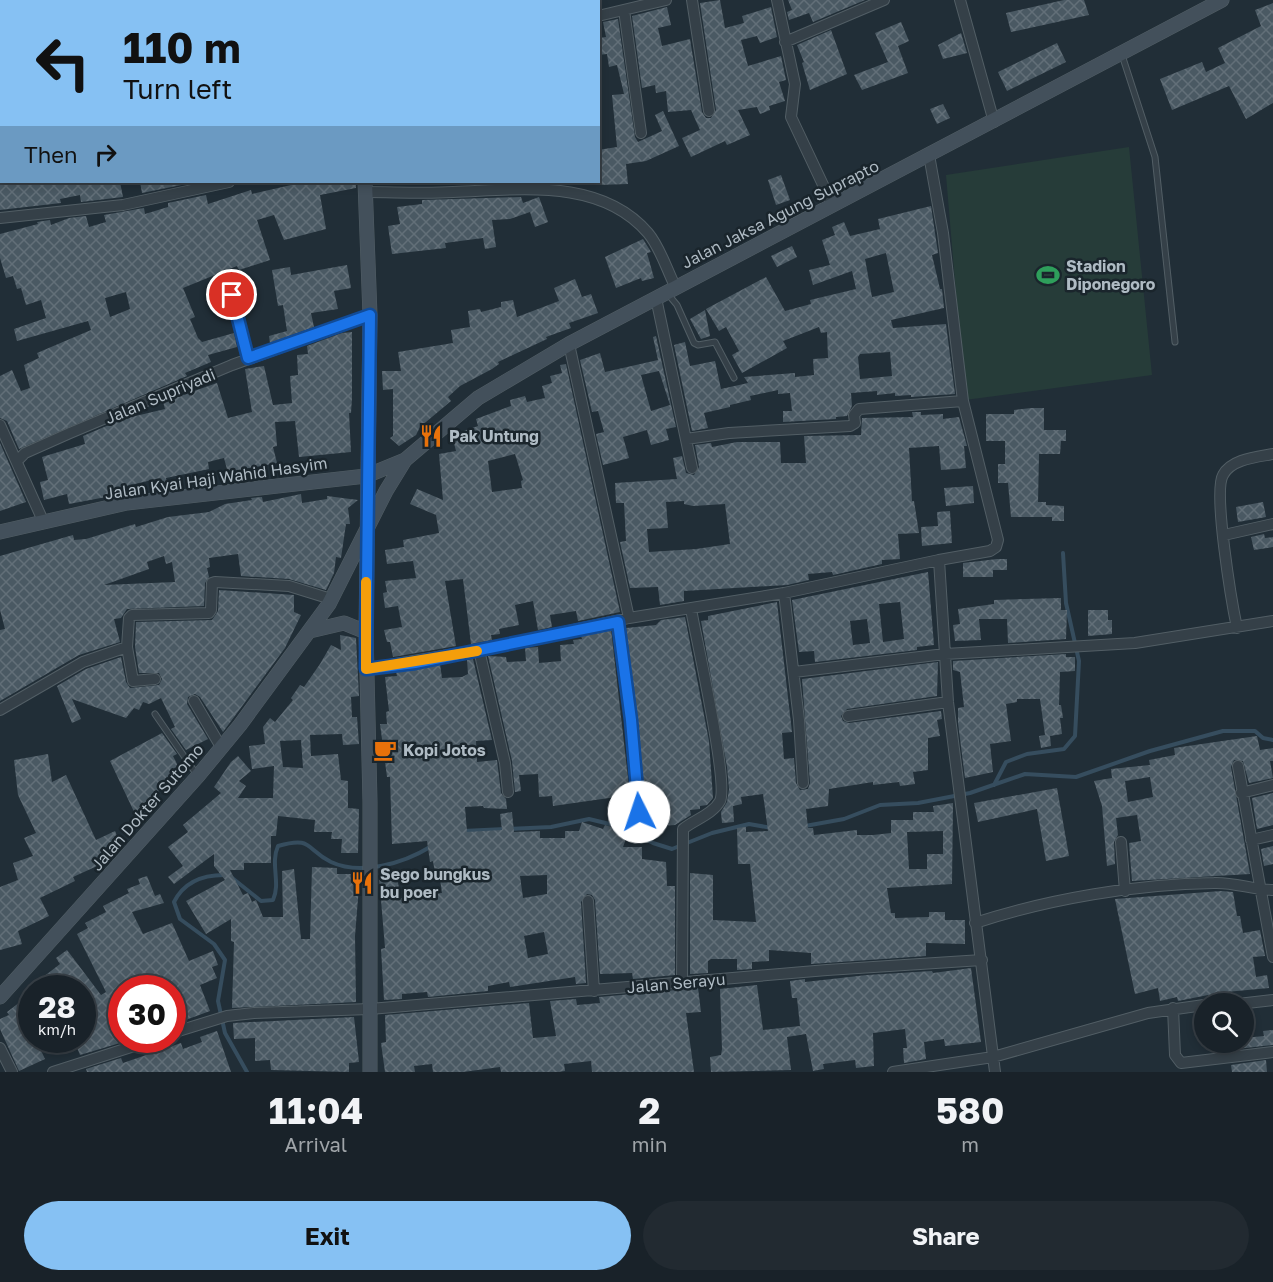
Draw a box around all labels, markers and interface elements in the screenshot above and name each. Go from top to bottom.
text: 110 m [123,22,241,72]
icon: left [24,24,102,102]
text: Turn left [123,73,232,105]
icon: right [89,138,122,171]
text: Then [24,141,77,168]
street label: Jalan Jaksa Agung Suprapto [678,155,882,273]
place label: Stadion Diponegoro [1066,256,1156,294]
sports icon: Stadion Diponegoro [1035,262,1061,288]
pin [206,269,257,320]
icon: arrive [215,278,248,311]
street label: Jalan Supriyadi [102,364,218,428]
restaurant icon: Pak Untung [418,423,444,449]
place label: Pak Untung [449,426,539,446]
street label: Jalan Kyai Haji Wahid Hasyim [103,452,329,504]
cafe icon: Kopi Jotos [372,737,398,763]
street label: Jalan Dokter Sutomo [86,739,208,875]
place label: Kopi Jotos [403,740,486,760]
position arrow [607,780,671,844]
place label: Sego bungkus bu poer [380,864,490,902]
restaurant icon: Sego bungkus bu poer [349,870,375,896]
street label: Jalan Serayu [626,969,726,997]
speed limit sign: 30 [108,975,186,1053]
text: 28 [38,989,76,1025]
map controls [1194,993,1254,1053]
button: search [1194,993,1254,1053]
text: km/h [38,1020,76,1038]
text: 11:04 [269,1089,363,1132]
text: 2 [639,1089,661,1132]
text: 580 [936,1089,1004,1132]
text: Arrival [285,1132,347,1156]
text: min [632,1132,667,1156]
text: m [961,1132,979,1156]
button: Exit [24,1201,631,1270]
button: Share [643,1201,1249,1270]

